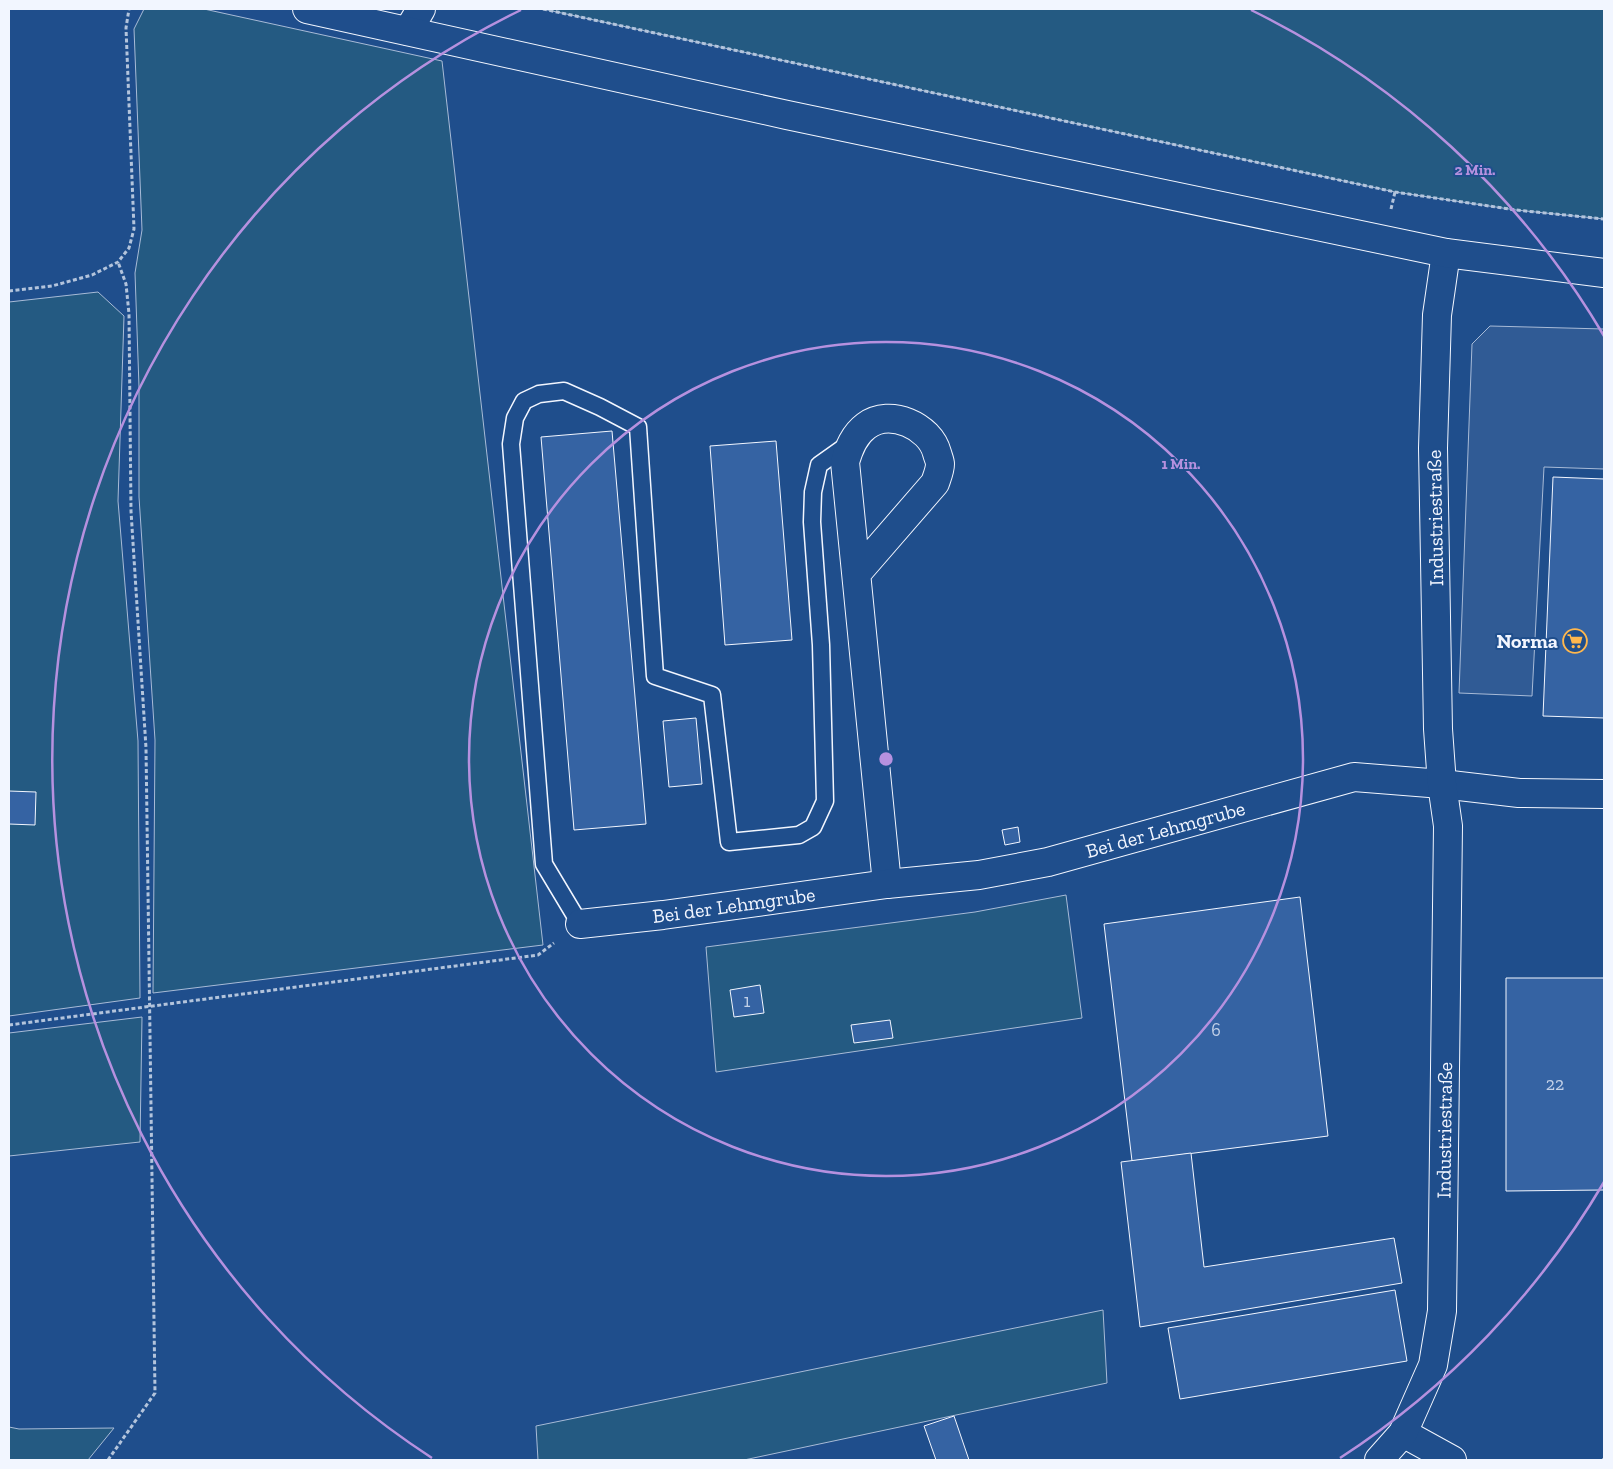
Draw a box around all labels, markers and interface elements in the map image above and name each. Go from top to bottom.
text: 2 Min. [1454,161,1496,179]
street label: Industriestraße [1422,450,1448,586]
text: 1 Min. [1161,455,1201,473]
supermarket icon: Norma [1562,628,1588,654]
place label: Norma [1496,629,1558,653]
centre of rings [877,750,895,768]
street label: Bei der Lehmgrube [1083,796,1248,863]
street label: Bei der Lehmgrube [651,882,817,928]
house number: 1 [744,990,751,1012]
house number: 6 [1211,1019,1221,1041]
street label: Industriestraße [1431,1062,1457,1199]
house number: 22 [1546,1073,1564,1095]

